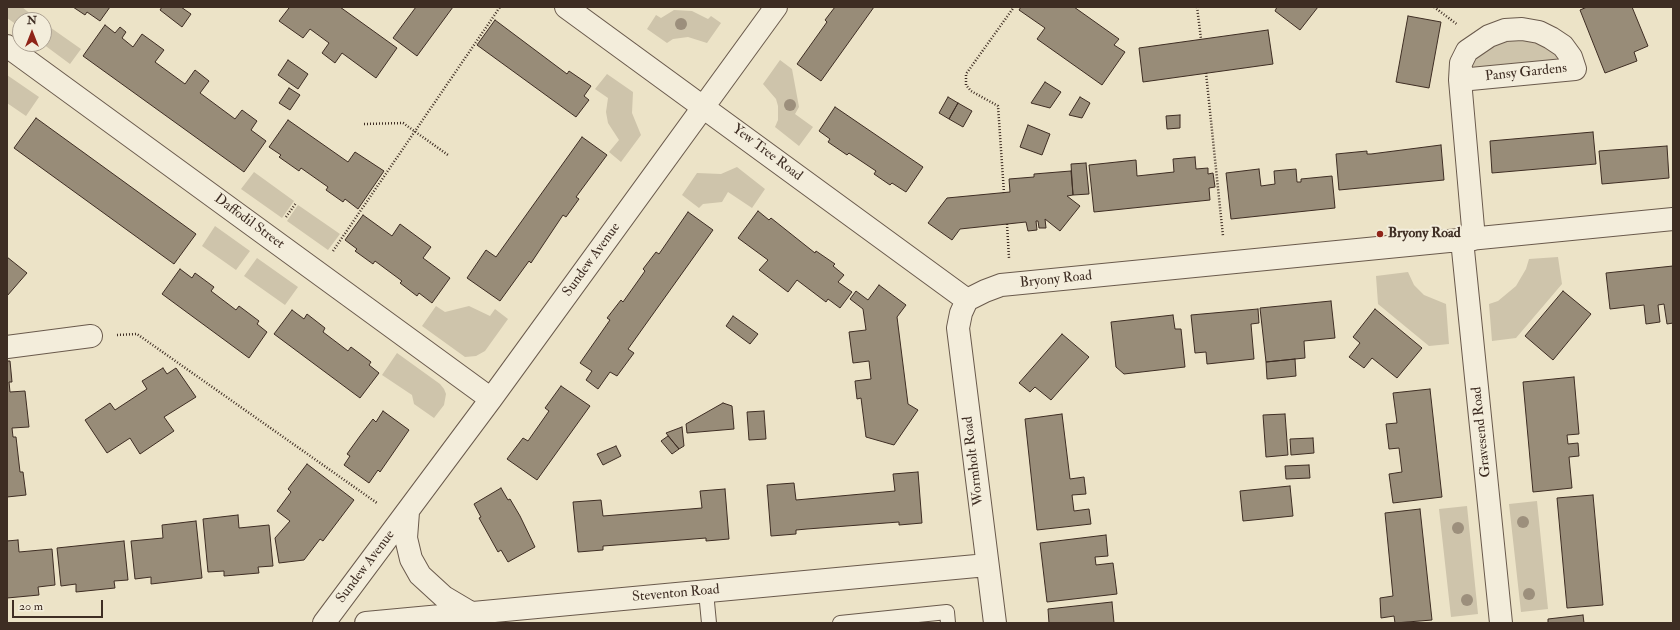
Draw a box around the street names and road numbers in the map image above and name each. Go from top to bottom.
street label: Pansy Gardens [1484,60,1568,86]
street label: Yew Tree Road [729,121,805,185]
street label: Daffodil Street [211,191,287,253]
street label: Sundew Avenue [560,220,624,300]
street label: Bryony Road [1019,268,1093,292]
street label: Gravesend Road [1469,386,1495,478]
street label: Wormholt Road [960,415,988,507]
street label: Sundew Avenue [333,527,399,607]
street label: Steventon Road [632,582,720,606]

